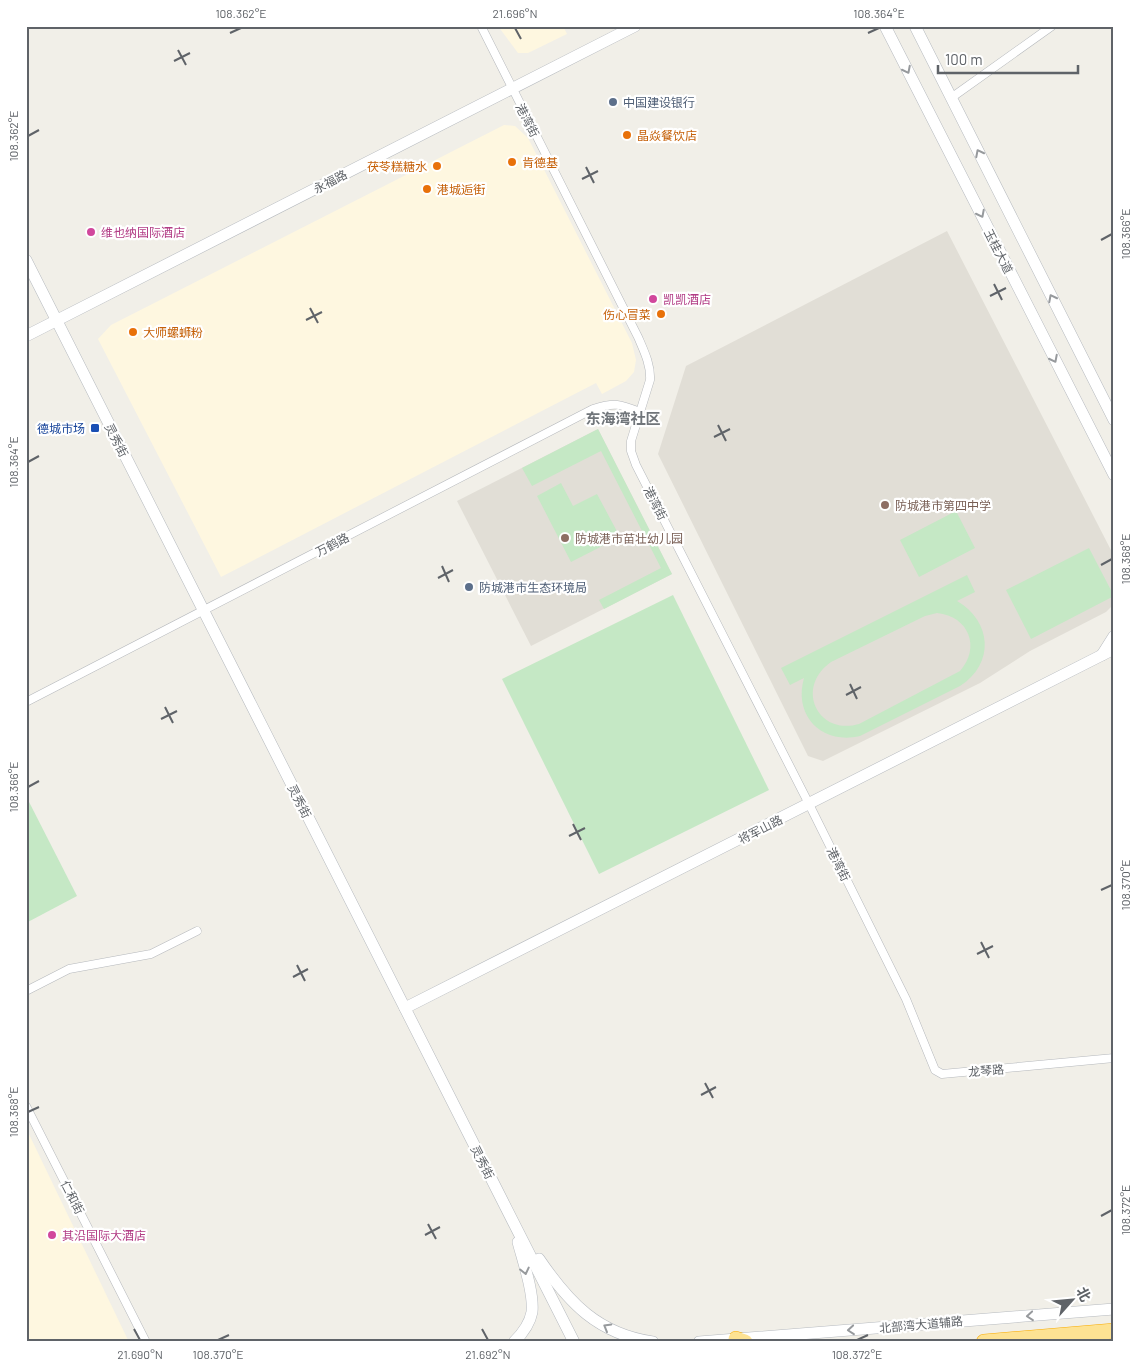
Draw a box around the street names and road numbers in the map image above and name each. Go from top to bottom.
street label: 港湾街 [514,101,542,139]
street label: 永福路 [311,167,349,195]
street label: 玉桂大道 [982,226,1016,276]
street label: 灵秀街 [103,421,131,459]
street label: 港湾街 [642,484,670,522]
street label: 万鹤路 [313,530,351,558]
street label: 灵秀街 [286,782,314,820]
street label: 将军山路 [735,812,785,846]
street label: 港湾街 [825,845,853,883]
street label: 龙琴路 [967,1061,1005,1079]
street label: 灵秀街 [469,1143,497,1181]
street label: 仁和街 [59,1178,87,1216]
street label: 北部湾大道辅路 [879,1313,963,1335]

